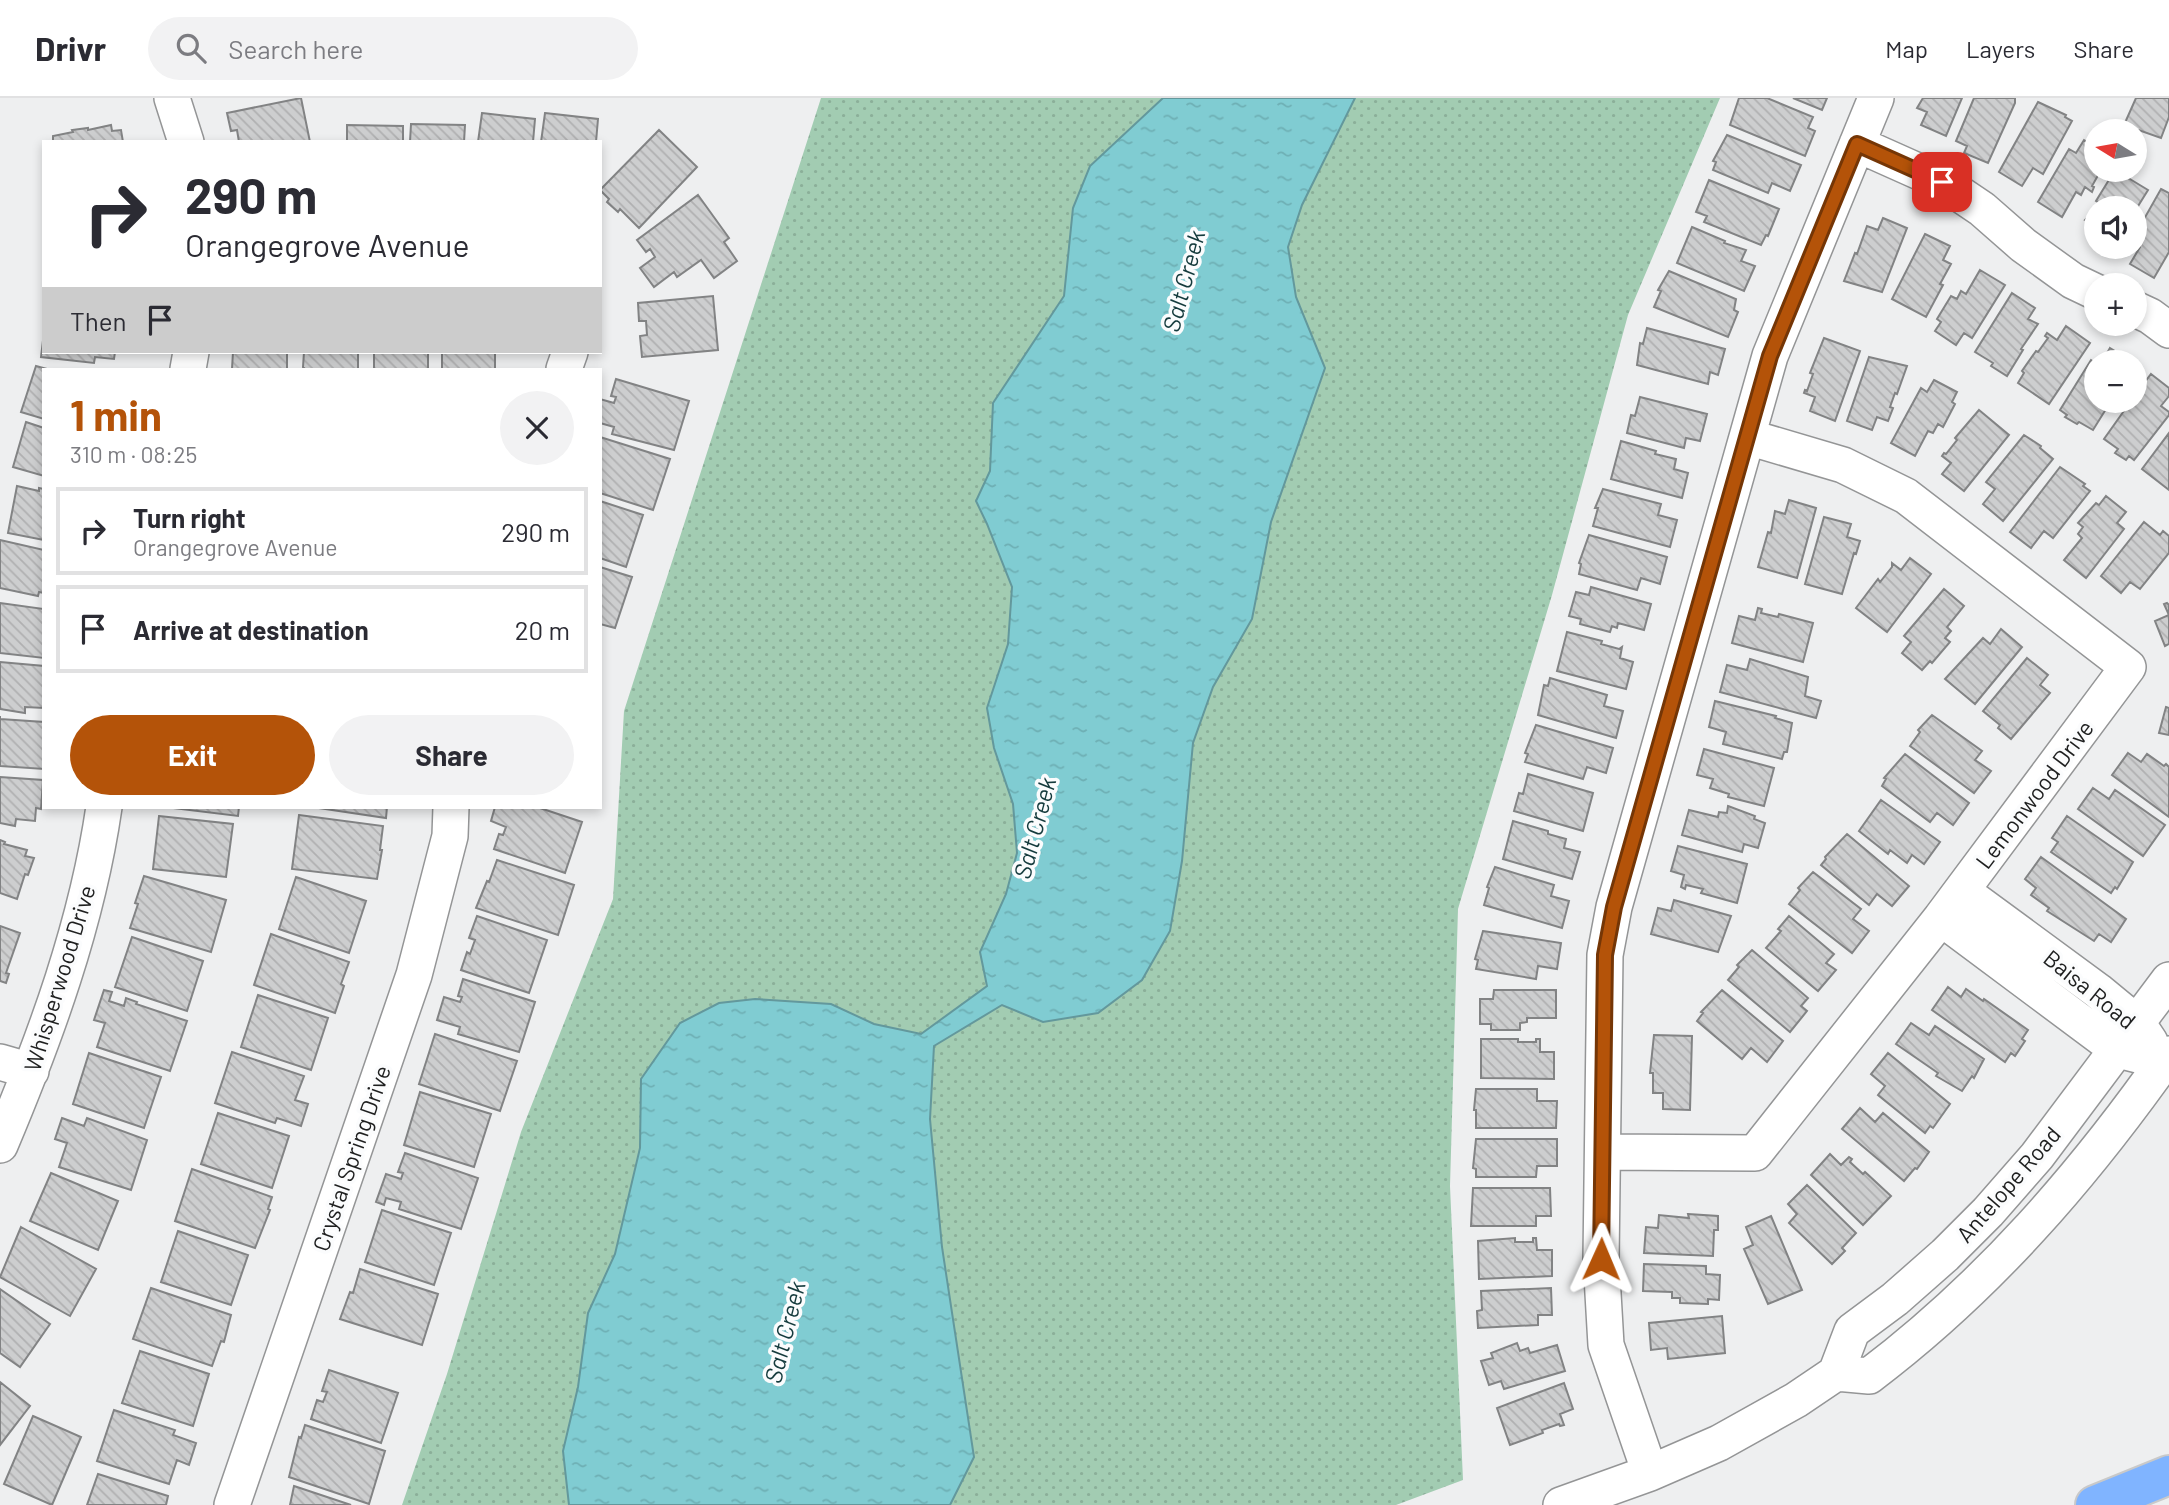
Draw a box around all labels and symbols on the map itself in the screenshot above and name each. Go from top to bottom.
north arrow [2084,119,2147,182]
pin [1912,152,1972,212]
water label: Salt Creek [1156,227,1211,335]
street label: Lemonwood Drive [1969,714,2099,874]
water label: Salt Creek [1007,774,1062,882]
street label: Whisperwood Drive [17,882,101,1074]
street label: Baisa Road [2038,943,2142,1035]
street label: Crystal Spring Drive [306,1061,396,1255]
street label: Antelope Road [1950,1120,2066,1248]
position arrow [1564,1222,1638,1296]
water label: Salt Creek [757,1278,811,1386]

